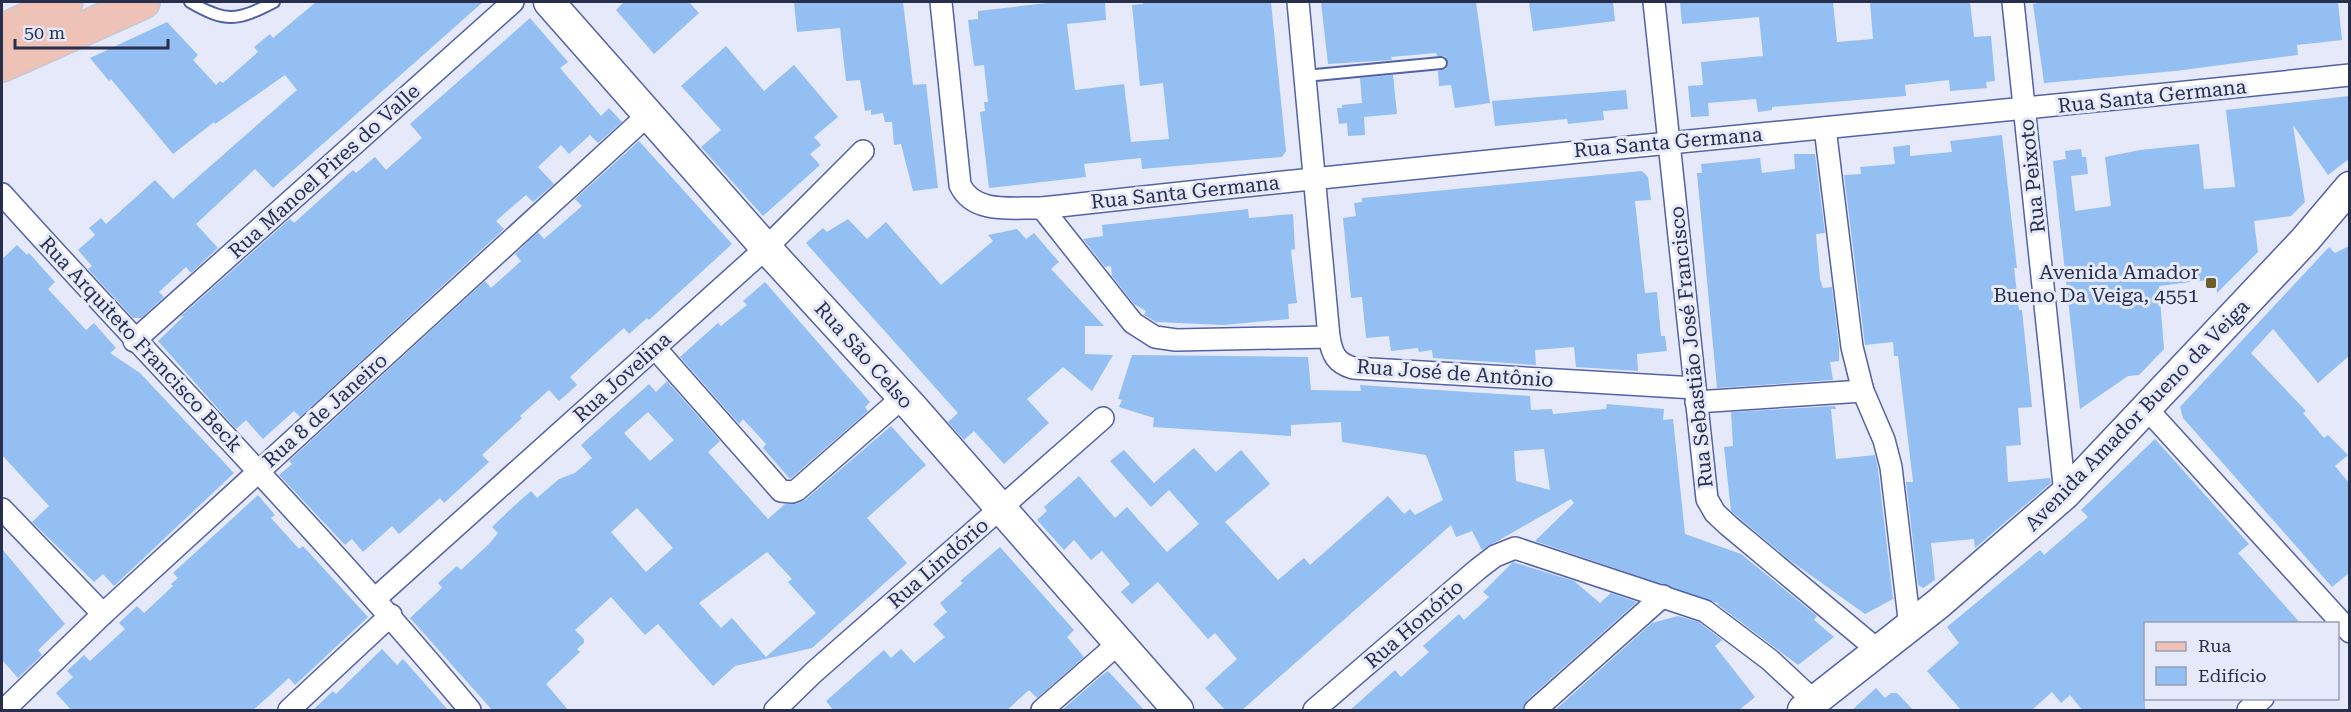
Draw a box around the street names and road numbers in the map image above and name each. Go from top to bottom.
street label: Rua Santa Germana [2057,74,2248,118]
street label: Rua Manoel Pires do Valle [224,79,424,263]
street label: Rua Peixoto [2014,118,2050,234]
street label: Rua Santa Germana [1573,122,1764,162]
street label: Rua Santa Germana [1090,170,1281,214]
street label: Rua Sebastião José Francisco [1664,205,1718,489]
street label: Rua Arquiteto Francisco Beck [35,231,247,457]
street label: Avenida Amador Bueno da Veiga [2020,294,2254,536]
street label: Rua São Celso [810,297,918,413]
street label: Rua Jovelina [568,327,676,427]
street label: Rua 8 de Janeiro [258,348,392,472]
street label: Rua José de Antônio [1356,354,1554,392]
street label: Rua Lindório [883,513,993,613]
street label: Rua Honório [1360,575,1468,673]

